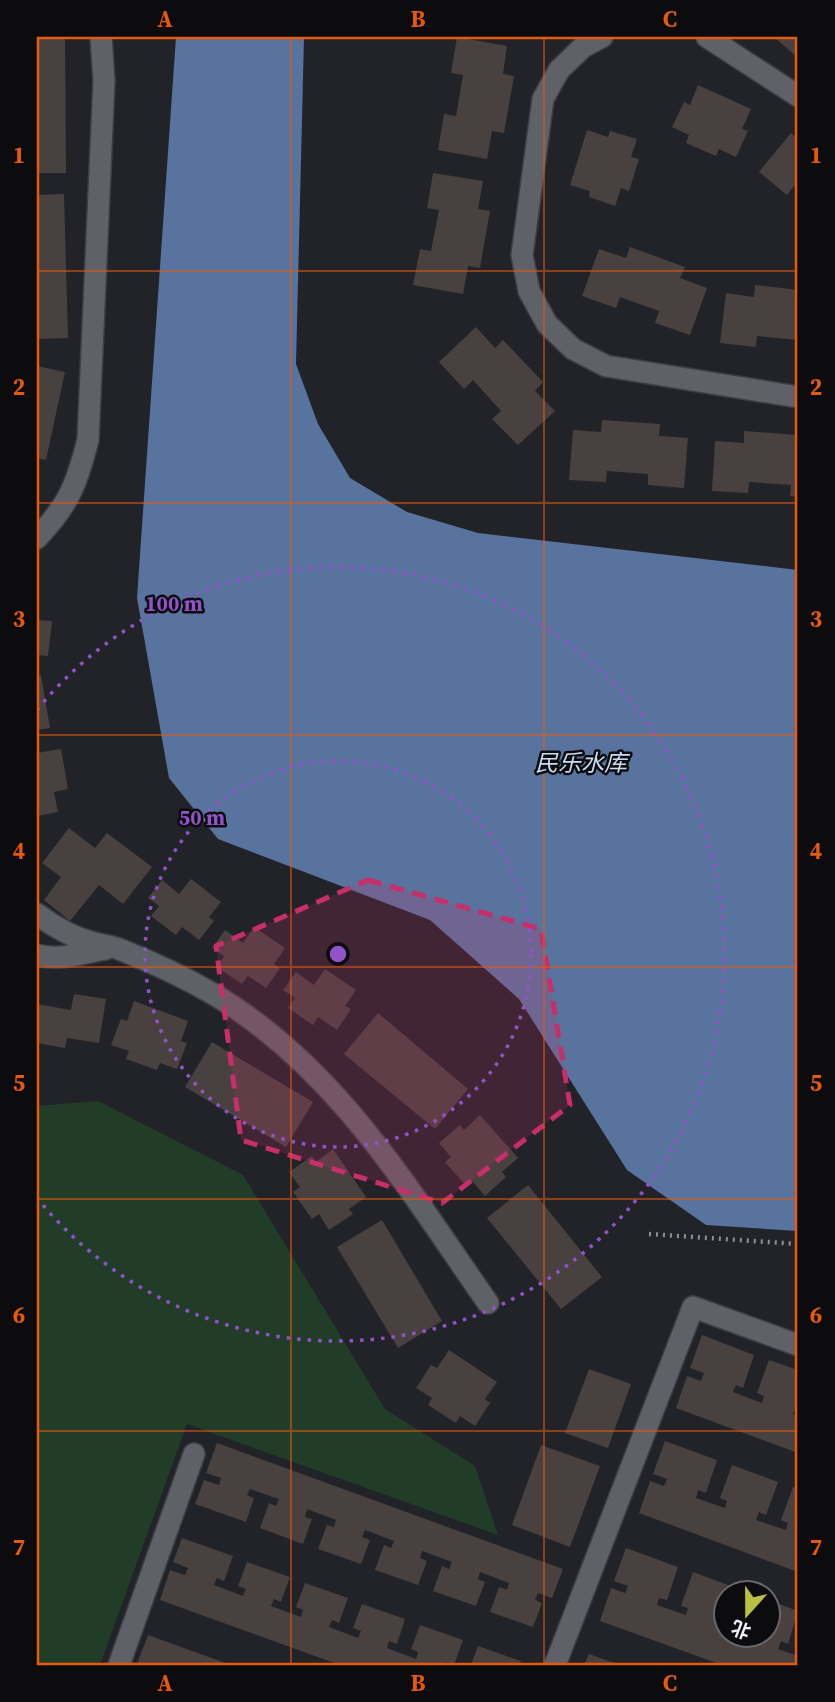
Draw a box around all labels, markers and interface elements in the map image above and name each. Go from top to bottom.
text: A [157,3,173,35]
text: B [411,3,426,35]
text: C [663,3,677,35]
text: 1 [13,139,25,171]
text: 1 [810,139,822,171]
text: 2 [13,371,25,403]
text: 2 [810,371,822,403]
text: 100 m [145,589,203,618]
text: 3 [13,603,25,635]
text: 3 [810,603,822,635]
water label: 民乐水库 [535,747,631,779]
text: 50 m [179,803,225,832]
text: 4 [13,835,25,867]
text: 4 [810,835,822,867]
centre of rings [326,942,350,966]
text: 5 [13,1067,25,1099]
text: 5 [810,1067,822,1099]
text: 6 [13,1299,25,1331]
text: 6 [810,1299,822,1331]
text: 7 [13,1531,25,1563]
text: 7 [810,1531,822,1563]
north arrow [712,1580,782,1650]
text: 北 [727,1614,754,1645]
text: A [157,1667,173,1699]
text: B [411,1667,426,1699]
text: C [663,1667,677,1699]

